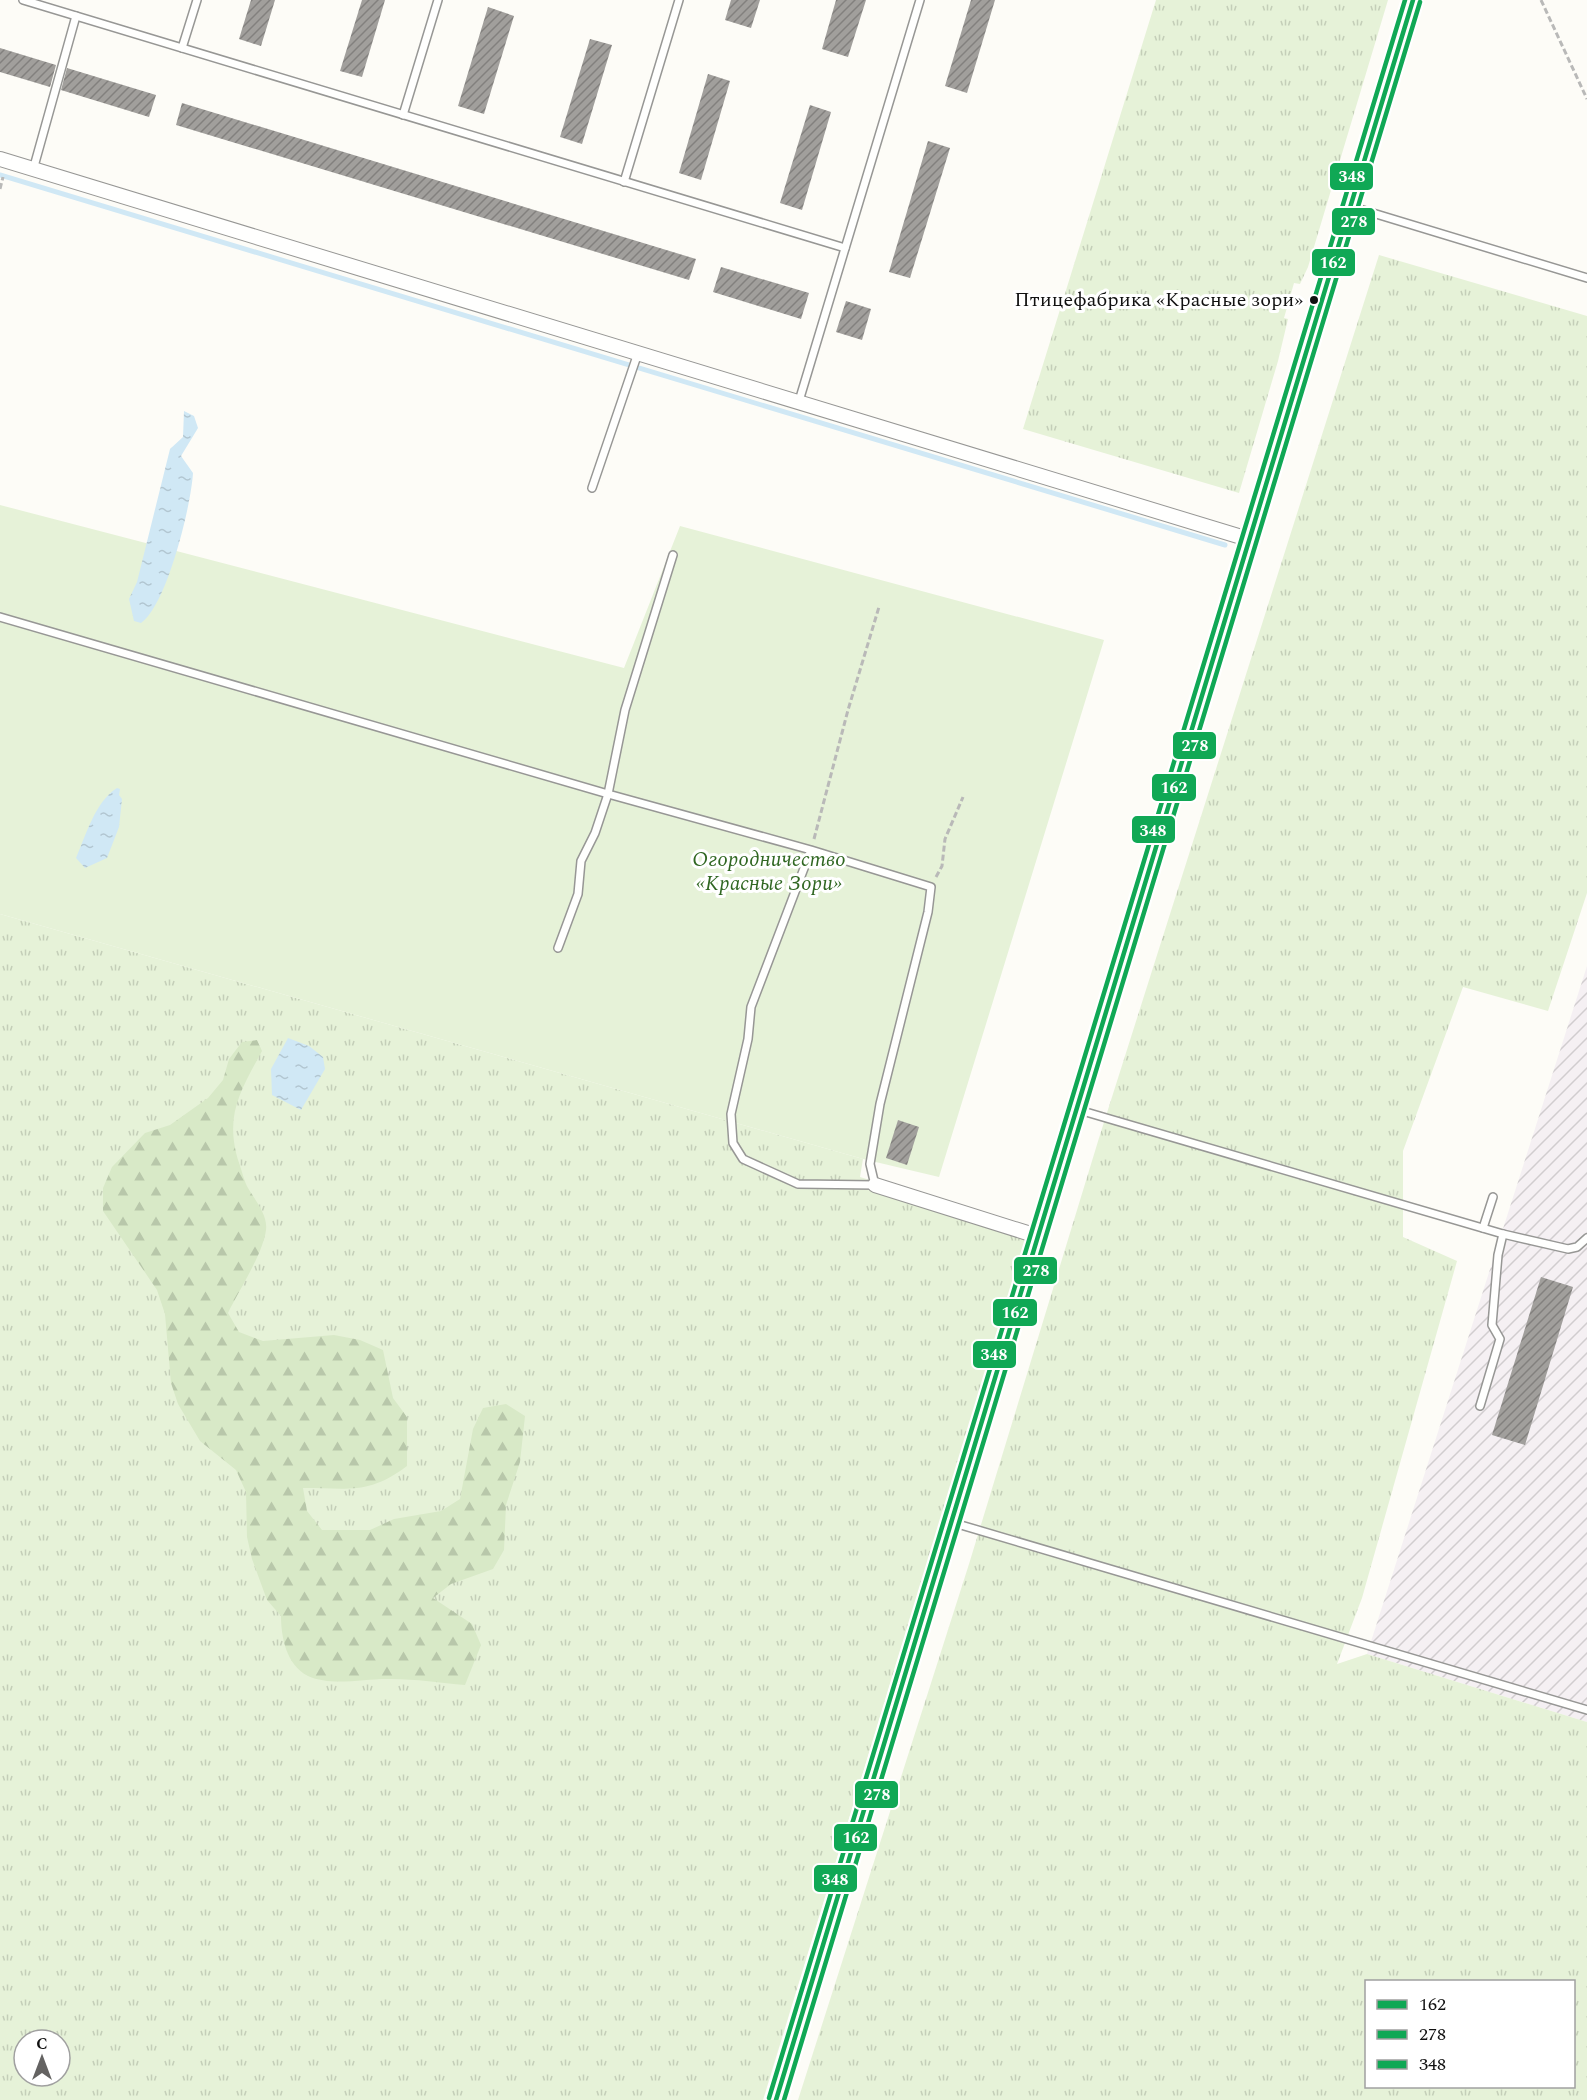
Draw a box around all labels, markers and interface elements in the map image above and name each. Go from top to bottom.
line badge: 348 [1329,162,1374,191]
text: 348 [1339,165,1365,189]
line badge: 278 [1331,207,1376,236]
text: 278 [1341,210,1367,234]
line badge: 162 [1311,248,1356,277]
text: 162 [1320,251,1346,275]
place label: Птицефабрика «Красные зори» [1014,285,1303,315]
marker: Птицефабрика «Красные зори» [1308,294,1320,306]
line badge: 278 [1172,731,1217,760]
text: 278 [1182,734,1208,758]
line badge: 162 [1151,773,1197,802]
text: 162 [1161,776,1187,800]
line badge: 348 [1131,815,1176,844]
text: 348 [1140,819,1166,843]
park label: Огородничество «Красные Зори» [692,844,846,900]
line badge: 278 [1013,1256,1058,1285]
text: 278 [1023,1259,1049,1283]
line badge: 162 [992,1298,1038,1327]
text: 162 [1002,1301,1028,1325]
line badge: 348 [972,1340,1017,1369]
text: 348 [981,1343,1007,1367]
line badge: 278 [854,1780,899,1809]
text: 278 [864,1783,890,1807]
line badge: 162 [833,1823,878,1852]
text: 162 [843,1826,869,1850]
line badge: 348 [813,1864,858,1893]
text: 348 [822,1868,848,1892]
legend [1365,1980,1575,2088]
text: 162 [1419,1991,1446,2018]
text: 278 [1419,2021,1446,2048]
north arrow [12,2028,72,2088]
text: С [36,2032,48,2056]
text: 348 [1419,2051,1446,2078]

